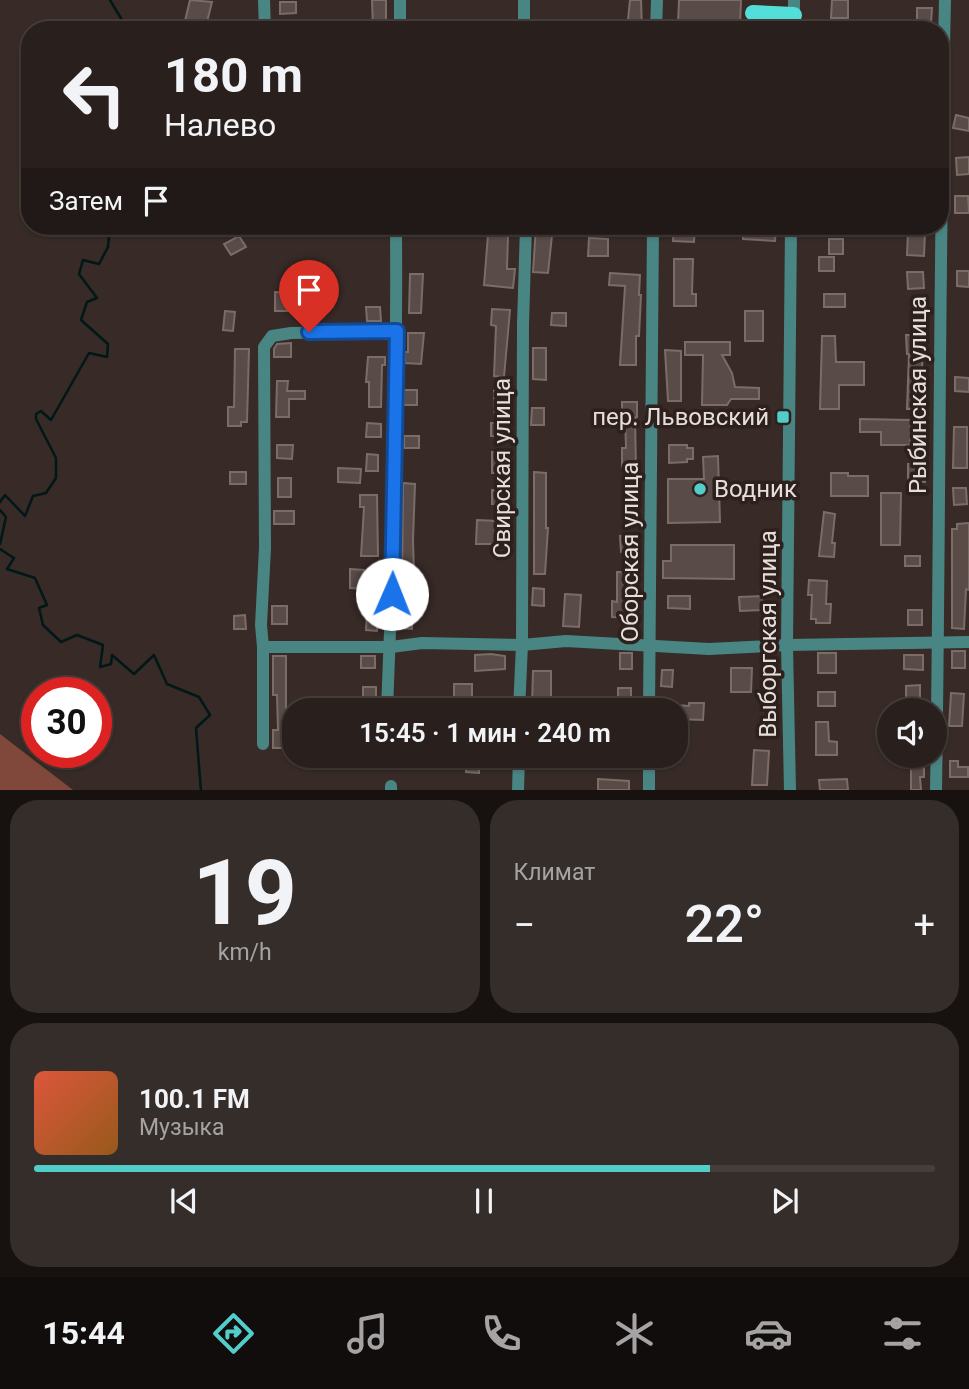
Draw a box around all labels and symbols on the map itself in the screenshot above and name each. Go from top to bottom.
pin [279,260,339,332]
street label: Рыбинская улица [904,296,932,494]
street label: Свирская улица [488,378,516,558]
place label: пер. Львовский [592,403,769,431]
marker: пер. Львовский [775,409,791,425]
street label: Оборская улица [616,462,644,642]
place label: Водник [714,475,797,503]
marker: Водник [692,481,708,497]
street label: Выборгская улица [754,530,782,738]
position arrow [355,557,429,631]
speed limit sign: 30 [21,677,112,768]

